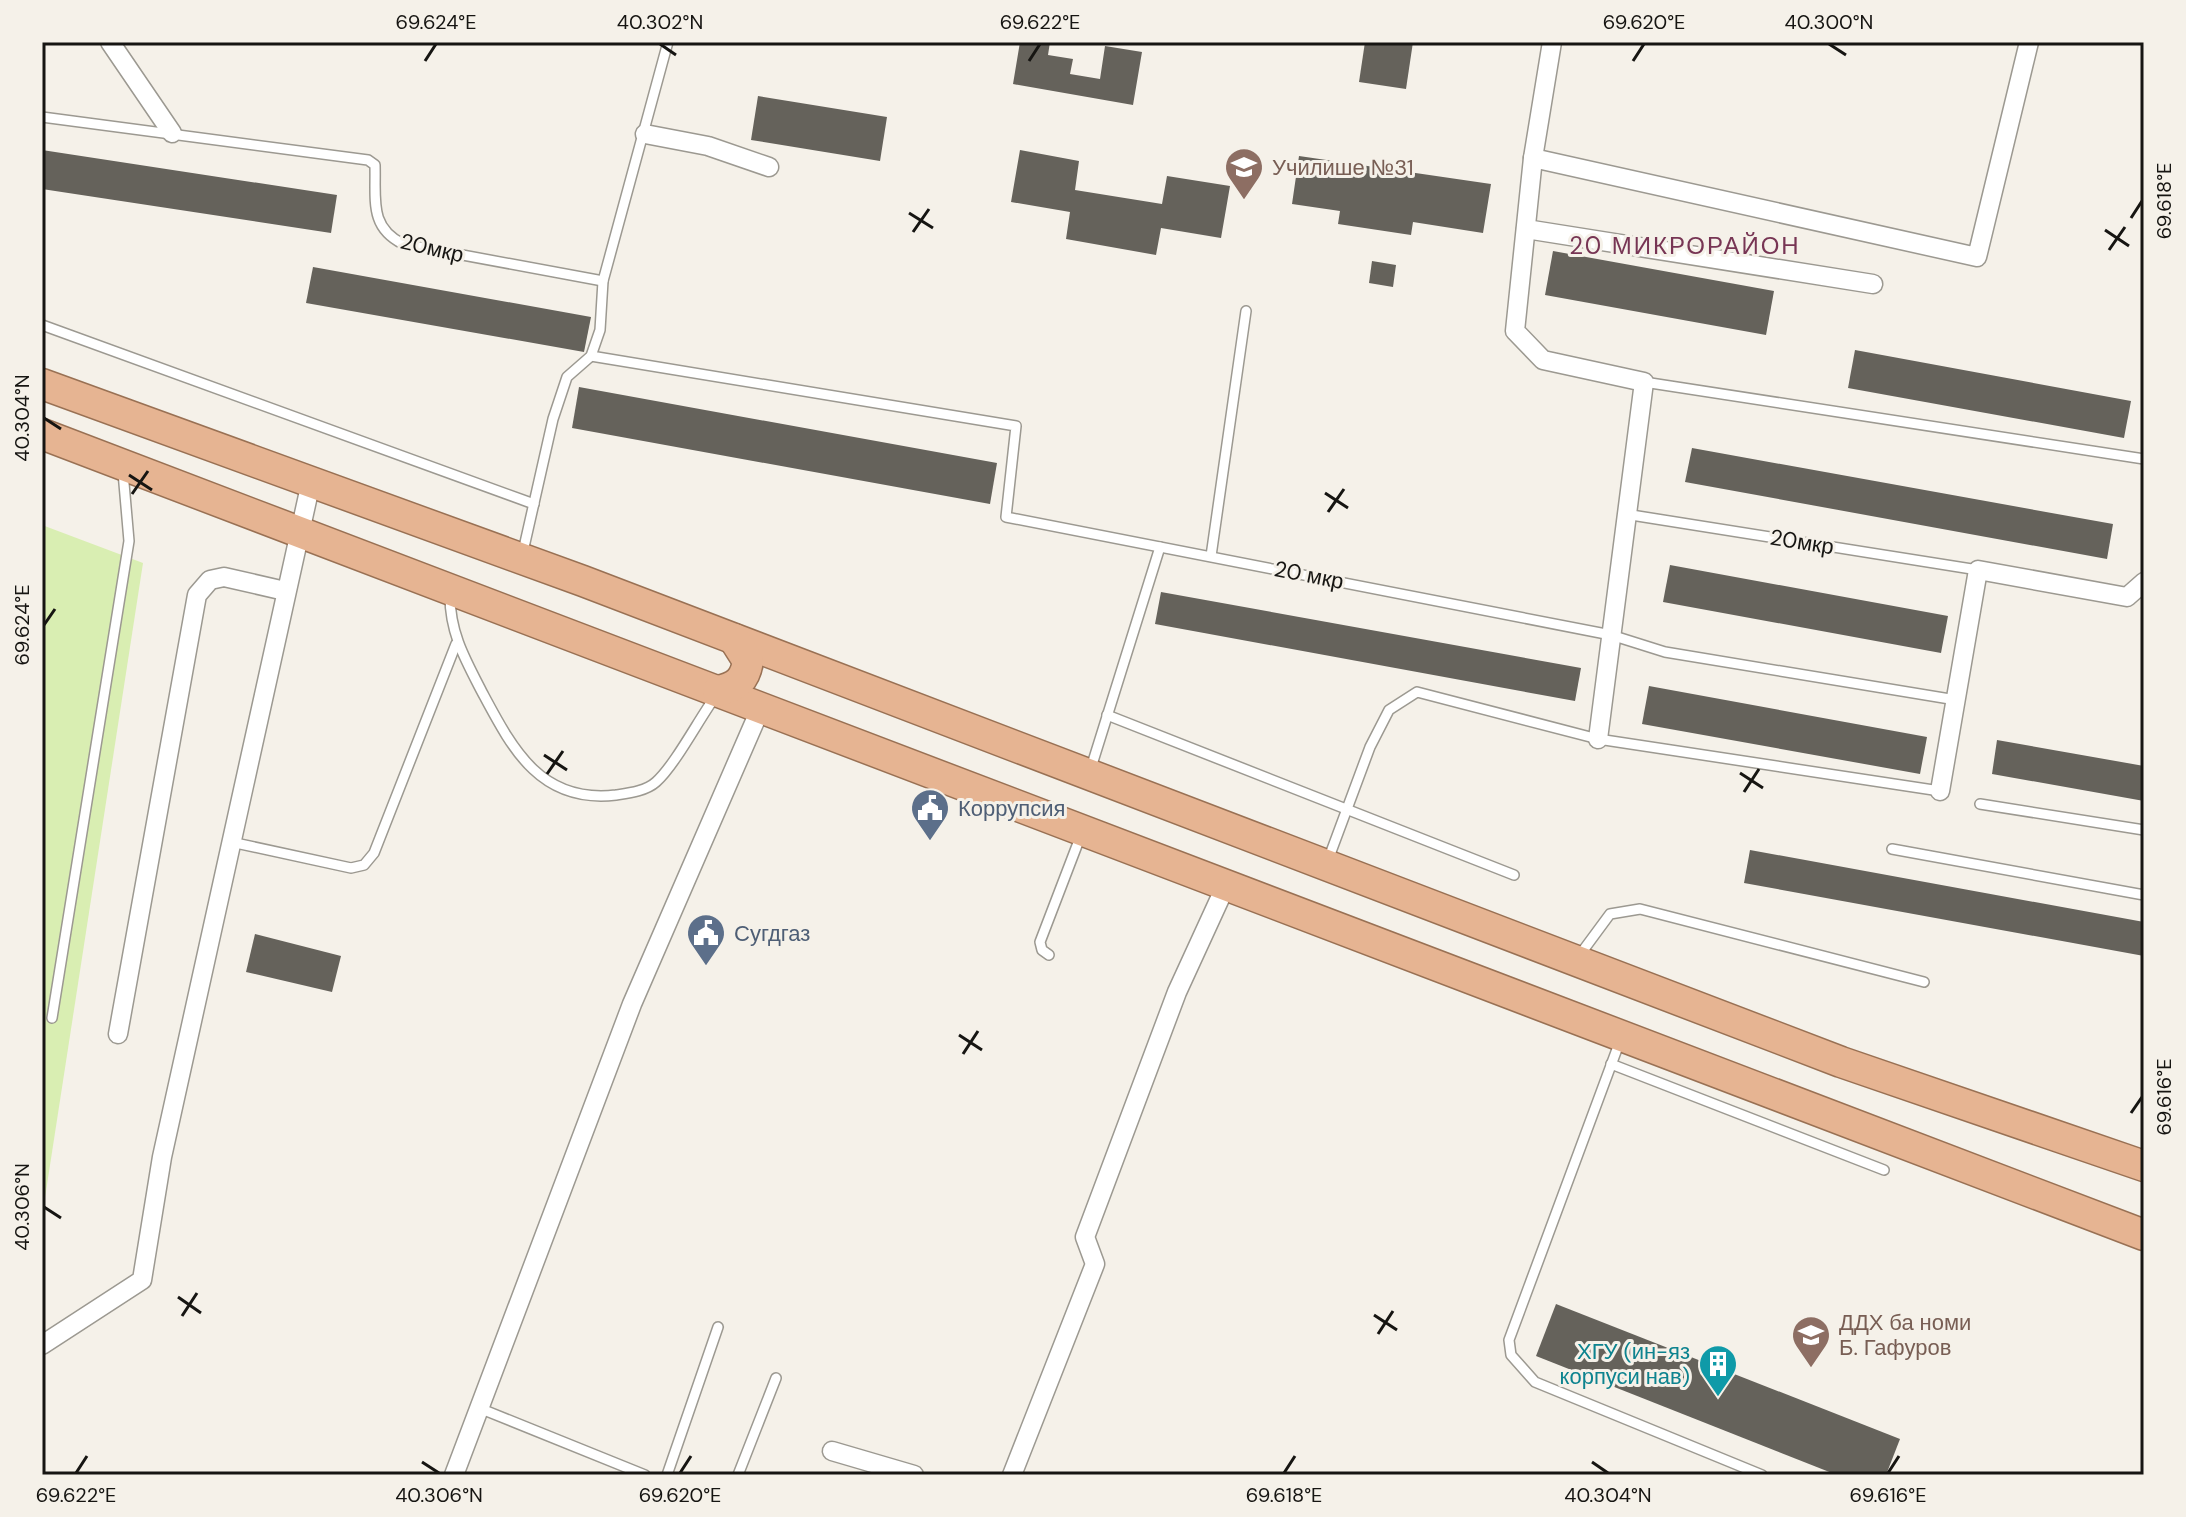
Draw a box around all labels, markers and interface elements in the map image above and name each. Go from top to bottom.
text: 69.624°E [396,9,477,35]
text: 40.302°N [617,9,703,35]
text: 69.622°E [1000,9,1080,35]
text: 69.620°E [1603,9,1685,35]
text: 40.300°N [1785,9,1873,35]
school or university icon: Училише №31 [1223,146,1265,201]
place label: Училише №31 [1272,153,1414,182]
text: 69.618°E [2151,163,2177,239]
street label: 20мкр [397,227,467,269]
district label: 20 МИКРОРАЙОН [1569,230,1801,261]
text: 40.304°N [9,374,35,462]
street label: 20мкр [1768,523,1836,561]
street label: 20 мкр [1272,554,1346,596]
text: 69.624°E [9,585,35,666]
public building icon: Коррупсия [909,787,951,842]
place label: Коррупсия [958,794,1065,823]
public building icon: Сугдгаз [685,912,727,967]
place label: Сугдгаз [734,919,810,948]
text: 69.616°E [2151,1059,2177,1136]
text: 40.306°N [9,1163,35,1251]
place label: ДДХ ба номи Б. Гафуров [1839,1308,1971,1362]
school or university icon: ДДХ ба номи Б. Гафуров [1790,1314,1832,1369]
place label: ХГУ (ин-яз корпуси нав) [1560,1337,1690,1391]
building icon: ХГУ (ин-яз корпуси нав) [1697,1343,1739,1398]
text: 69.622°E [36,1482,116,1508]
text: 40.306°N [395,1482,483,1508]
text: 69.620°E [639,1482,721,1508]
text: 69.618°E [1246,1482,1322,1508]
text: 40.304°N [1564,1482,1652,1508]
text: 69.616°E [1850,1482,1927,1508]

